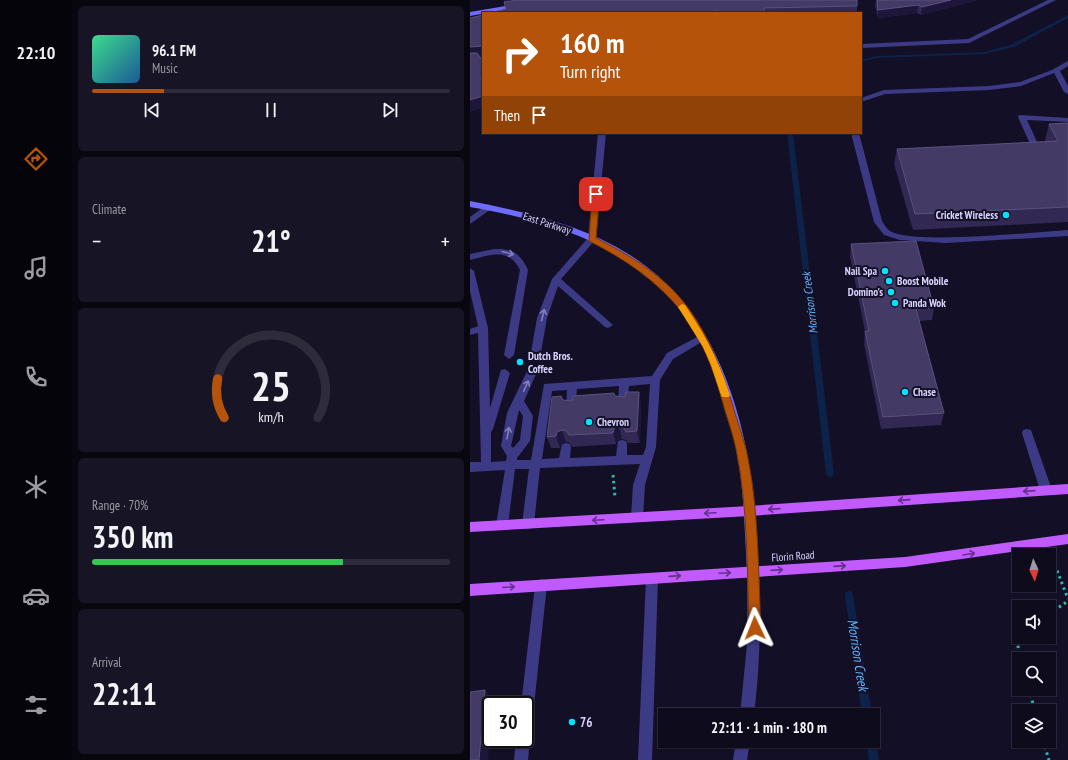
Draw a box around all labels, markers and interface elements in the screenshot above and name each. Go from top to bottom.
text: 160 m [560,24,624,61]
icon: right [494,28,546,80]
text: 22:10 [17,41,55,64]
text: 96.1 FM [152,41,196,60]
text: Music [152,60,178,77]
text: Turn right [560,60,620,83]
icon: previous [141,99,163,121]
icon: pause [260,99,282,121]
icon: next [379,99,401,121]
icon: arrive [528,104,550,126]
text: Then [494,106,520,125]
icon: directions [22,145,50,173]
pin [579,177,613,211]
icon: arrive [585,183,607,205]
text: Climate [92,201,126,218]
place label: Cricket Wireless [936,208,998,222]
street label: East Parkway [521,209,574,238]
marker: Cricket Wireless [1001,210,1011,220]
text: 21° [251,221,291,260]
text: − [92,227,101,255]
text: + [441,227,450,255]
one-way arrow [501,250,514,258]
icon: music [22,254,50,282]
place label: Nail Spa [845,264,877,278]
marker: Nail Spa [880,266,890,276]
water label: Morrison Creek [798,270,821,335]
place label: Boost Mobile [897,274,949,288]
marker: Boost Mobile [884,276,894,286]
place label: Domino's [848,285,883,299]
marker: Domino's [886,287,896,297]
place label: Panda Wok [903,296,946,310]
marker: Panda Wok [890,298,900,308]
one-way arrow [539,309,547,322]
place label: Dutch Bros. Coffee [528,349,573,376]
marker: Dutch Bros. Coffee [515,357,525,367]
text: 25 [251,359,291,412]
icon: phone [22,363,50,391]
one-way arrow [523,381,530,393]
place label: Chase [913,385,936,399]
marker: Chase [900,387,910,397]
text: km/h [258,407,284,426]
place label: Chevron [597,415,629,429]
marker: Chevron [584,417,594,427]
one-way arrow [504,427,512,440]
icon: climate [22,473,50,501]
one-way arrow [1023,488,1036,495]
text: Range · 70% [92,497,148,514]
one-way arrow [898,497,911,504]
one-way arrow [768,506,781,513]
one-way arrow [704,510,717,517]
one-way arrow [592,516,605,523]
text: 350 km [92,517,173,556]
street label: Florin Road [771,547,815,564]
north arrow [1012,548,1056,592]
map controls [1012,548,1056,748]
one-way arrow [962,550,975,558]
one-way arrow [833,562,846,570]
one-way arrow [770,566,783,574]
one-way arrow [718,570,731,577]
one-way arrow [668,573,681,580]
icon: car [22,582,50,610]
one-way arrow [502,584,515,591]
button: sound [1012,600,1056,644]
position arrow [734,607,776,649]
water label: Morrison Creek [843,618,873,694]
button: search [1012,652,1056,696]
text: Arrival [92,654,121,671]
text: 22:11 [92,674,157,713]
icon: filters [22,691,50,719]
speed limit sign: 30 [482,696,534,748]
button: layers [1012,704,1056,748]
place label: 76 [580,714,592,731]
marker: 76 [567,717,577,727]
text: 22:11 · 1 min · 180 m [711,718,827,737]

